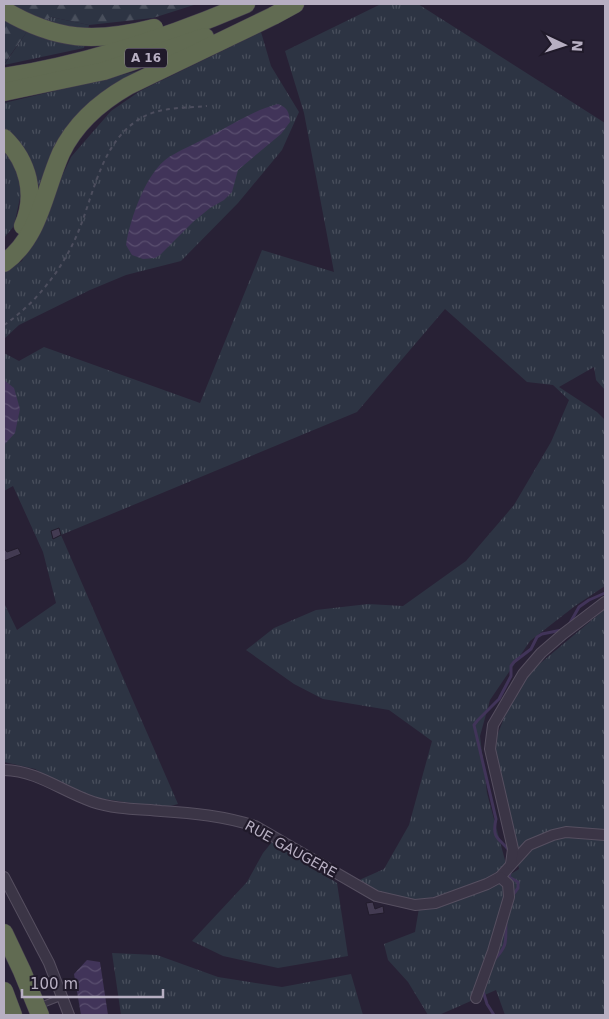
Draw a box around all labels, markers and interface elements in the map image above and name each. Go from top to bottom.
north arrow [539,20,589,70]
text: N [569,40,585,52]
road number: A 16 [125,48,167,68]
street label: RUE GAUGERE [242,817,340,881]
scale bar [22,966,164,998]
text: 100 m [30,975,78,993]

